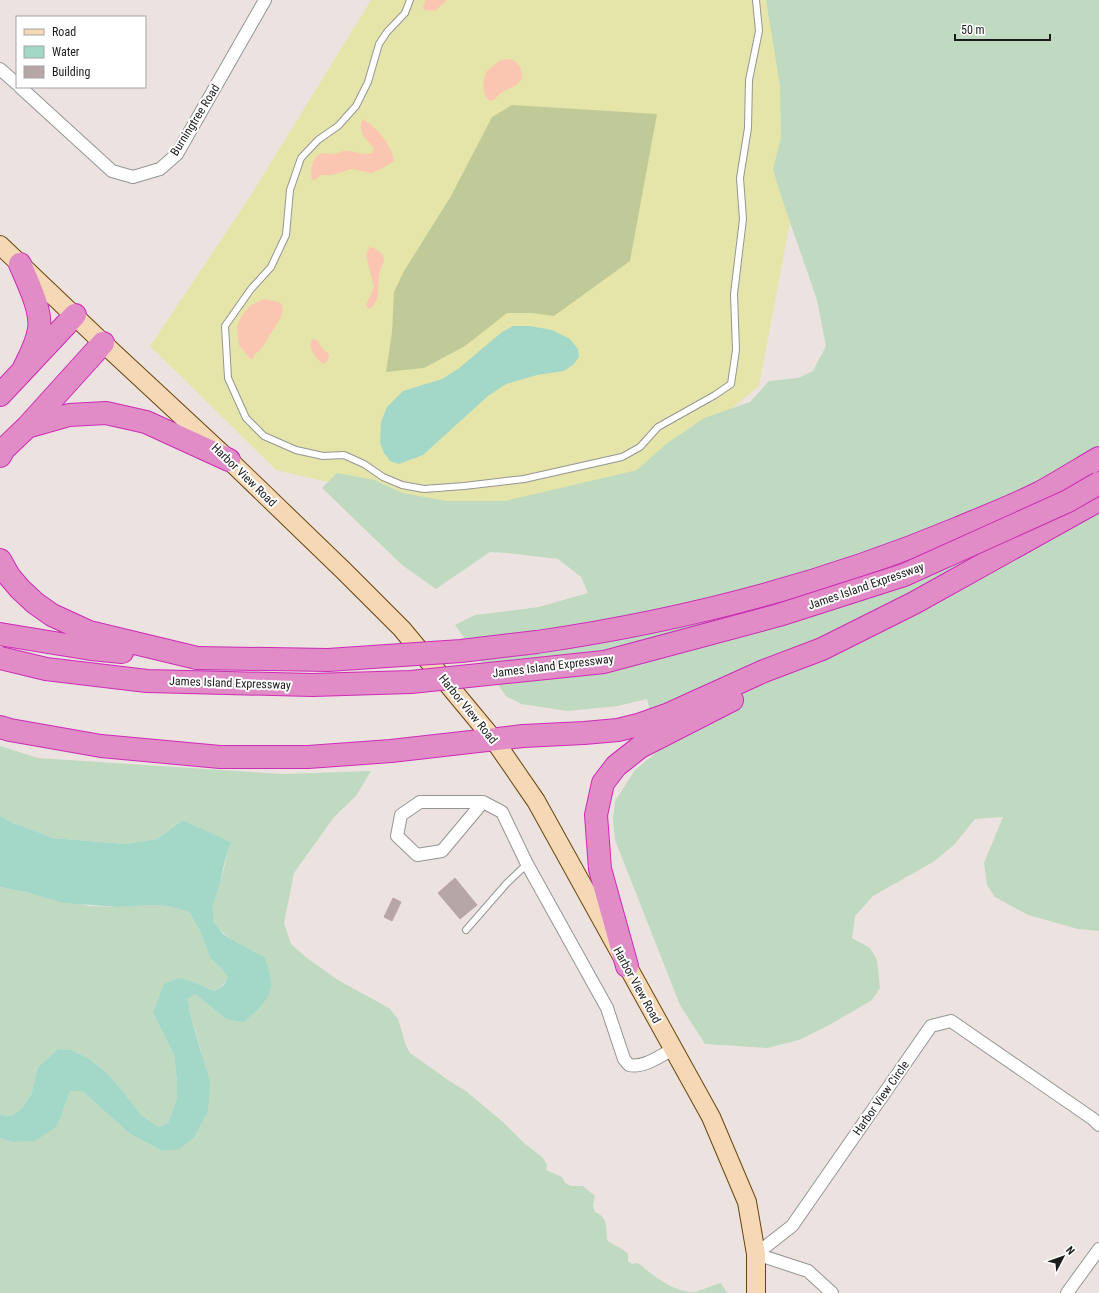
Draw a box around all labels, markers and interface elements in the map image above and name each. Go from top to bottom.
legend [16,16,146,88]
scale bar [955,16,1050,42]
text: 50 m [961,23,985,37]
text: Road [52,25,76,39]
text: Water [52,45,80,59]
text: Building [52,65,90,79]
street label: Burningtree Road [167,82,223,158]
street label: Harbor View Road [209,440,279,510]
street label: James Island Expressway [806,560,926,612]
street label: James Island Expressway [492,652,614,680]
street label: Harbor View Road [436,672,500,746]
street label: James Island Expressway [169,674,291,692]
street label: Harbor View Road [610,944,664,1026]
street label: Harbor View Circle [850,1058,912,1138]
north arrow [1043,1237,1083,1277]
text: N [1063,1244,1077,1258]

